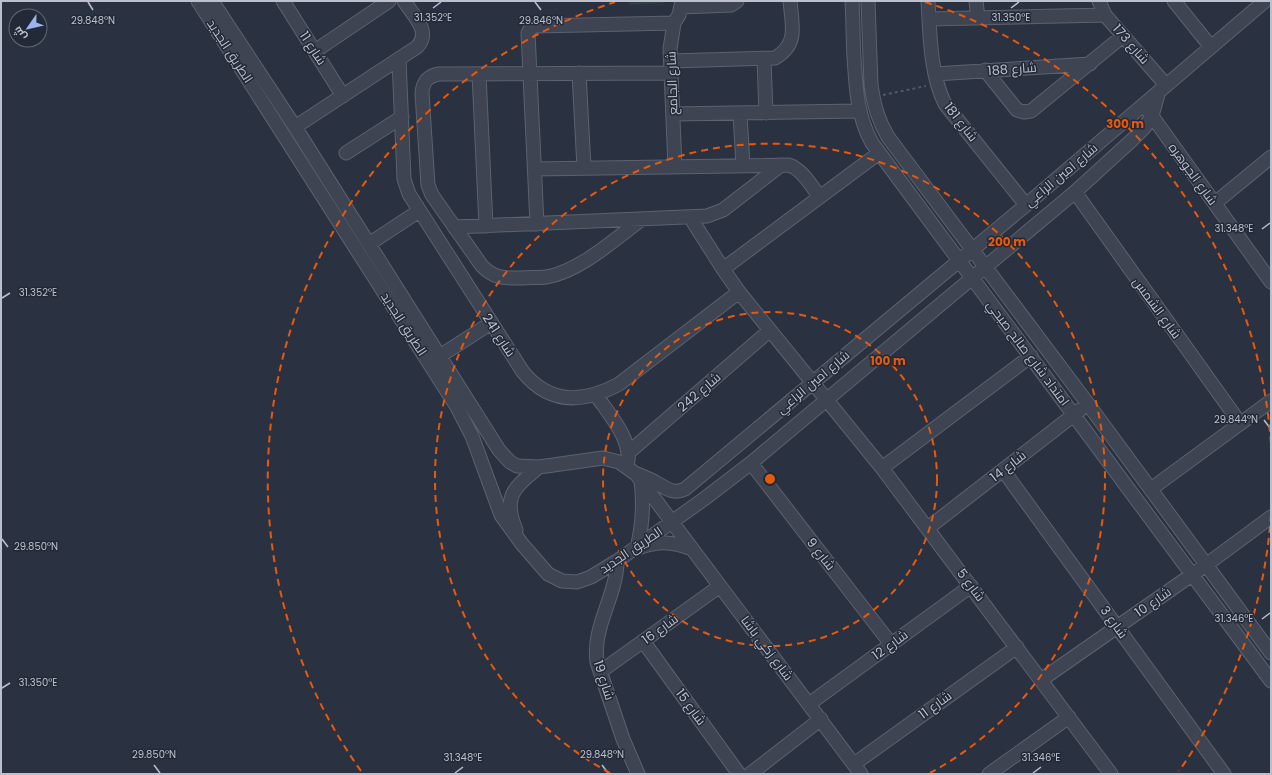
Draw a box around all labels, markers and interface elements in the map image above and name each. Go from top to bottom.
north arrow [8,8,48,48]
text: 31.352°E [414,10,452,25]
text: 31.350°E [992,10,1030,25]
text: 29.848°N [71,13,115,28]
text: 29.846°N [519,13,563,28]
street label: الطريق الجديد [202,15,258,87]
street label: شارع 173 [1108,20,1154,68]
text: ش [9,23,30,44]
street label: شارع 11 [295,27,331,69]
street label: شارع الجامع [661,51,683,115]
street label: شارع 188 [987,58,1037,80]
street label: شارع 181 [940,98,982,146]
text: 300 m [1106,115,1144,132]
street label: شارع امين الراعي [1020,139,1102,212]
street label: شارع الجوهره [1164,139,1222,209]
text: 31.348°E [1215,221,1253,236]
text: 200 m [988,233,1026,250]
street label: شارع الشمس [1128,273,1186,343]
text: 31.352°E [19,285,57,300]
street label: الطريق الجديد [376,288,432,360]
street label: امتداد شارع صالح صبحي [981,296,1074,410]
street label: شارع 241 [478,310,520,360]
street label: شارع امين الراعي [772,346,854,419]
text: 100 m [870,352,906,369]
street label: شارع 242 [673,368,725,416]
text: 29.844°N [1214,412,1258,427]
street label: شارع 14 [986,446,1030,486]
centre of rings [763,472,777,486]
street label: الطريق الجديد [596,522,666,578]
street label: شارع 9 [802,534,840,574]
text: 29.850°N [14,539,58,554]
street label: شارع 5 [952,565,990,605]
street label: شارع 10 [1131,582,1175,622]
street label: شارع 3 [1096,602,1132,642]
street label: شارع 16 [638,609,682,649]
text: 31.346°E [1215,611,1253,626]
street label: شارع زكي باشا [735,612,798,685]
street label: شارع 12 [868,625,912,665]
street label: شارع 19 [589,658,619,702]
text: 31.350°E [19,675,57,690]
street label: شارع 15 [671,685,711,729]
street label: شارع 11 [914,686,956,724]
text: 29.850°N [132,747,176,762]
text: 29.848°N [580,747,624,762]
text: 31.348°E [444,750,482,765]
text: 31.346°E [1022,750,1060,765]

